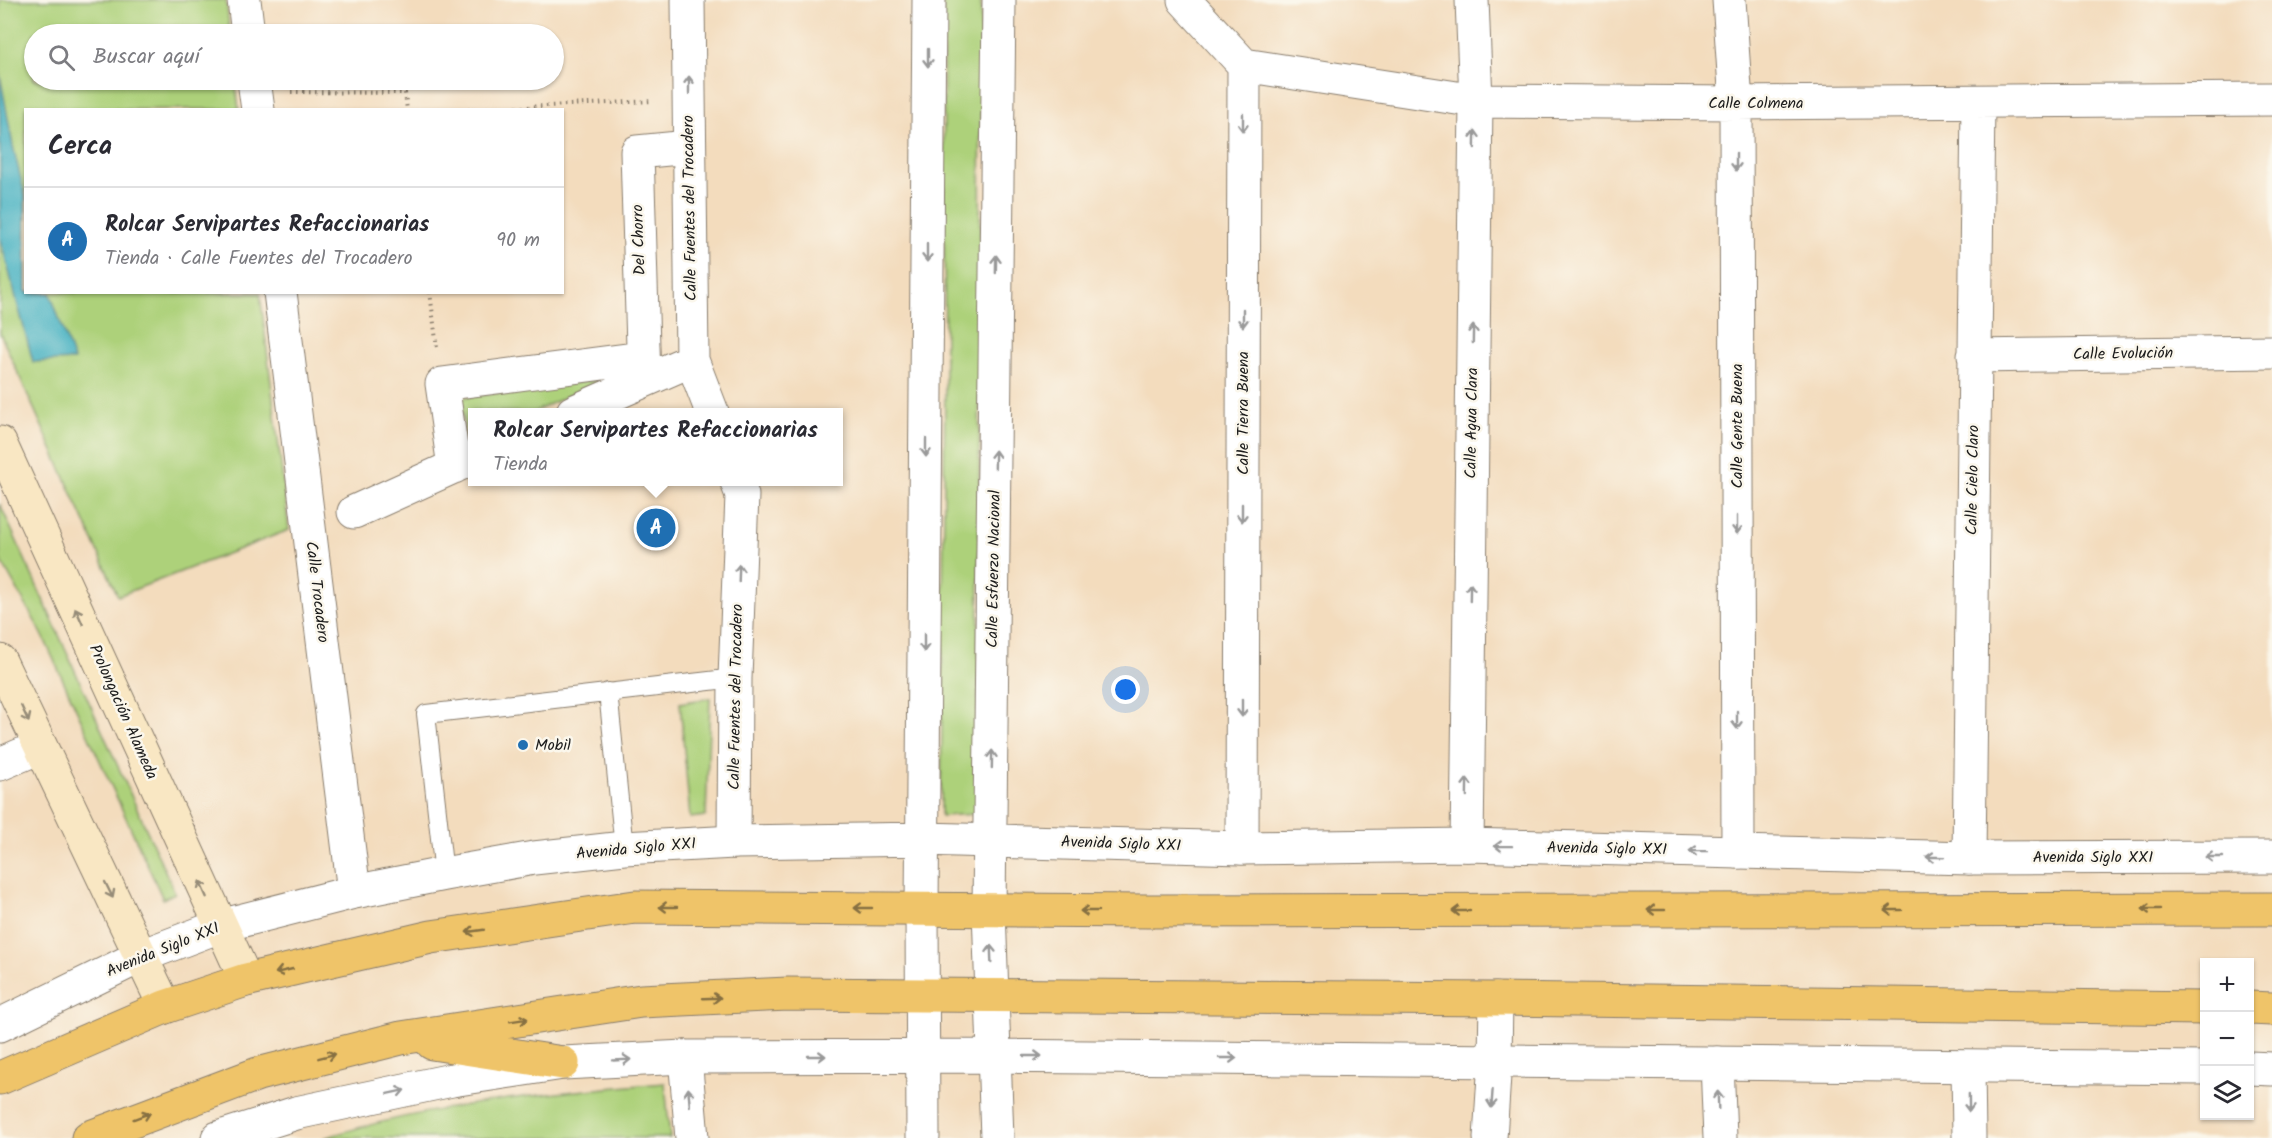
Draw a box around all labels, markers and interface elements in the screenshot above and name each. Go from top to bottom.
search box [24,24,564,90]
text: Buscar aquí [93,40,200,75]
icon: search [45,41,78,74]
one-way arrow [922,48,934,68]
one-way arrow [683,75,695,95]
street label: Calle Colmena [1708,91,1804,116]
one-way arrow [1237,113,1249,133]
street label: Calle Fuentes del Trocadero [676,115,704,301]
text: Cerca [48,126,112,168]
one-way arrow [1470,129,1481,149]
one-way arrow [1730,151,1742,171]
street label: Del Chorro [625,204,653,276]
text: Rolcar Servipartes Refaccionarias [105,208,429,243]
text: A [61,225,74,257]
text: 90 m [496,225,540,257]
text: Tienda · Calle Fuentes del Trocadero [105,243,413,275]
one-way arrow [921,243,933,263]
one-way arrow [990,254,1002,274]
one-way arrow [1237,308,1249,328]
one-way arrow [1467,324,1479,344]
street label: Calle Evolución [2073,341,2173,367]
street label: Calle Tierra Buena [1231,351,1256,475]
street label: Calle Gente Buena [1725,364,1750,488]
street label: Calle Agua Clara [1459,367,1485,479]
popup [468,408,843,486]
text: Rolcar Servipartes Refaccionarias [493,414,818,449]
street label: Calle Cielo Claro [1960,425,1986,535]
one-way arrow [920,438,932,458]
text: Tienda [493,449,548,481]
one-way arrow [989,449,1000,469]
street label: Calle Esfuerzo Nacional [980,490,1008,648]
one-way arrow [1236,503,1248,523]
pin: A [636,506,676,550]
one-way arrow [1731,514,1743,534]
street label: Calle Trocadero [298,540,336,644]
one-way arrow [733,564,745,584]
one-way arrow [1464,582,1476,602]
street label: Calle Fuentes del Trocadero [722,604,750,790]
one-way arrow [73,608,84,626]
one-way arrow [919,633,930,653]
street label: Prolongación Alameda [82,640,164,784]
your location [1111,675,1140,704]
one-way arrow [1236,698,1248,718]
one-way arrow [19,705,31,723]
one-way arrow [1731,709,1743,729]
place label: Mobil [535,733,571,758]
marker: Mobil [516,738,530,752]
one-way arrow [986,749,998,769]
one-way arrow [1462,777,1473,797]
street label: Avenida Siglo XXI [1060,829,1182,859]
street label: Avenida Siglo XXI [575,831,697,867]
street label: Avenida Siglo XXI [1547,835,1667,863]
one-way arrow [1493,840,1513,852]
one-way arrow [1688,845,1708,856]
street label: Avenida Siglo XXI [2033,845,2153,870]
one-way arrow [1925,851,1945,863]
one-way arrow [2204,851,2224,863]
one-way arrow [104,881,116,899]
one-way arrow [197,881,209,899]
one-way arrow [659,901,679,913]
one-way arrow [854,902,874,914]
one-way arrow [2141,903,2161,915]
one-way arrow [1646,904,1666,916]
one-way arrow [1883,904,1903,916]
one-way arrow [1080,905,1100,917]
one-way arrow [1451,905,1471,916]
street label: Avenida Siglo XXI [103,916,224,984]
one-way arrow [465,925,485,936]
one-way arrow [985,944,996,964]
map controls [2200,958,2254,1120]
button: + [2200,958,2254,1012]
one-way arrow [275,966,294,978]
one-way arrow [702,992,722,1003]
button: − [2200,1012,2254,1066]
one-way arrow [508,1014,528,1025]
one-way arrow [317,1050,336,1062]
one-way arrow [806,1050,826,1062]
one-way arrow [1022,1050,1042,1062]
one-way arrow [1217,1052,1237,1064]
one-way arrow [611,1055,631,1066]
button: layers [2200,1066,2254,1120]
one-way arrow [387,1085,406,1097]
one-way arrow [683,1088,694,1108]
one-way arrow [1487,1089,1498,1109]
one-way arrow [1713,1091,1724,1111]
one-way arrow [1963,1092,1975,1112]
one-way arrow [132,1110,151,1121]

